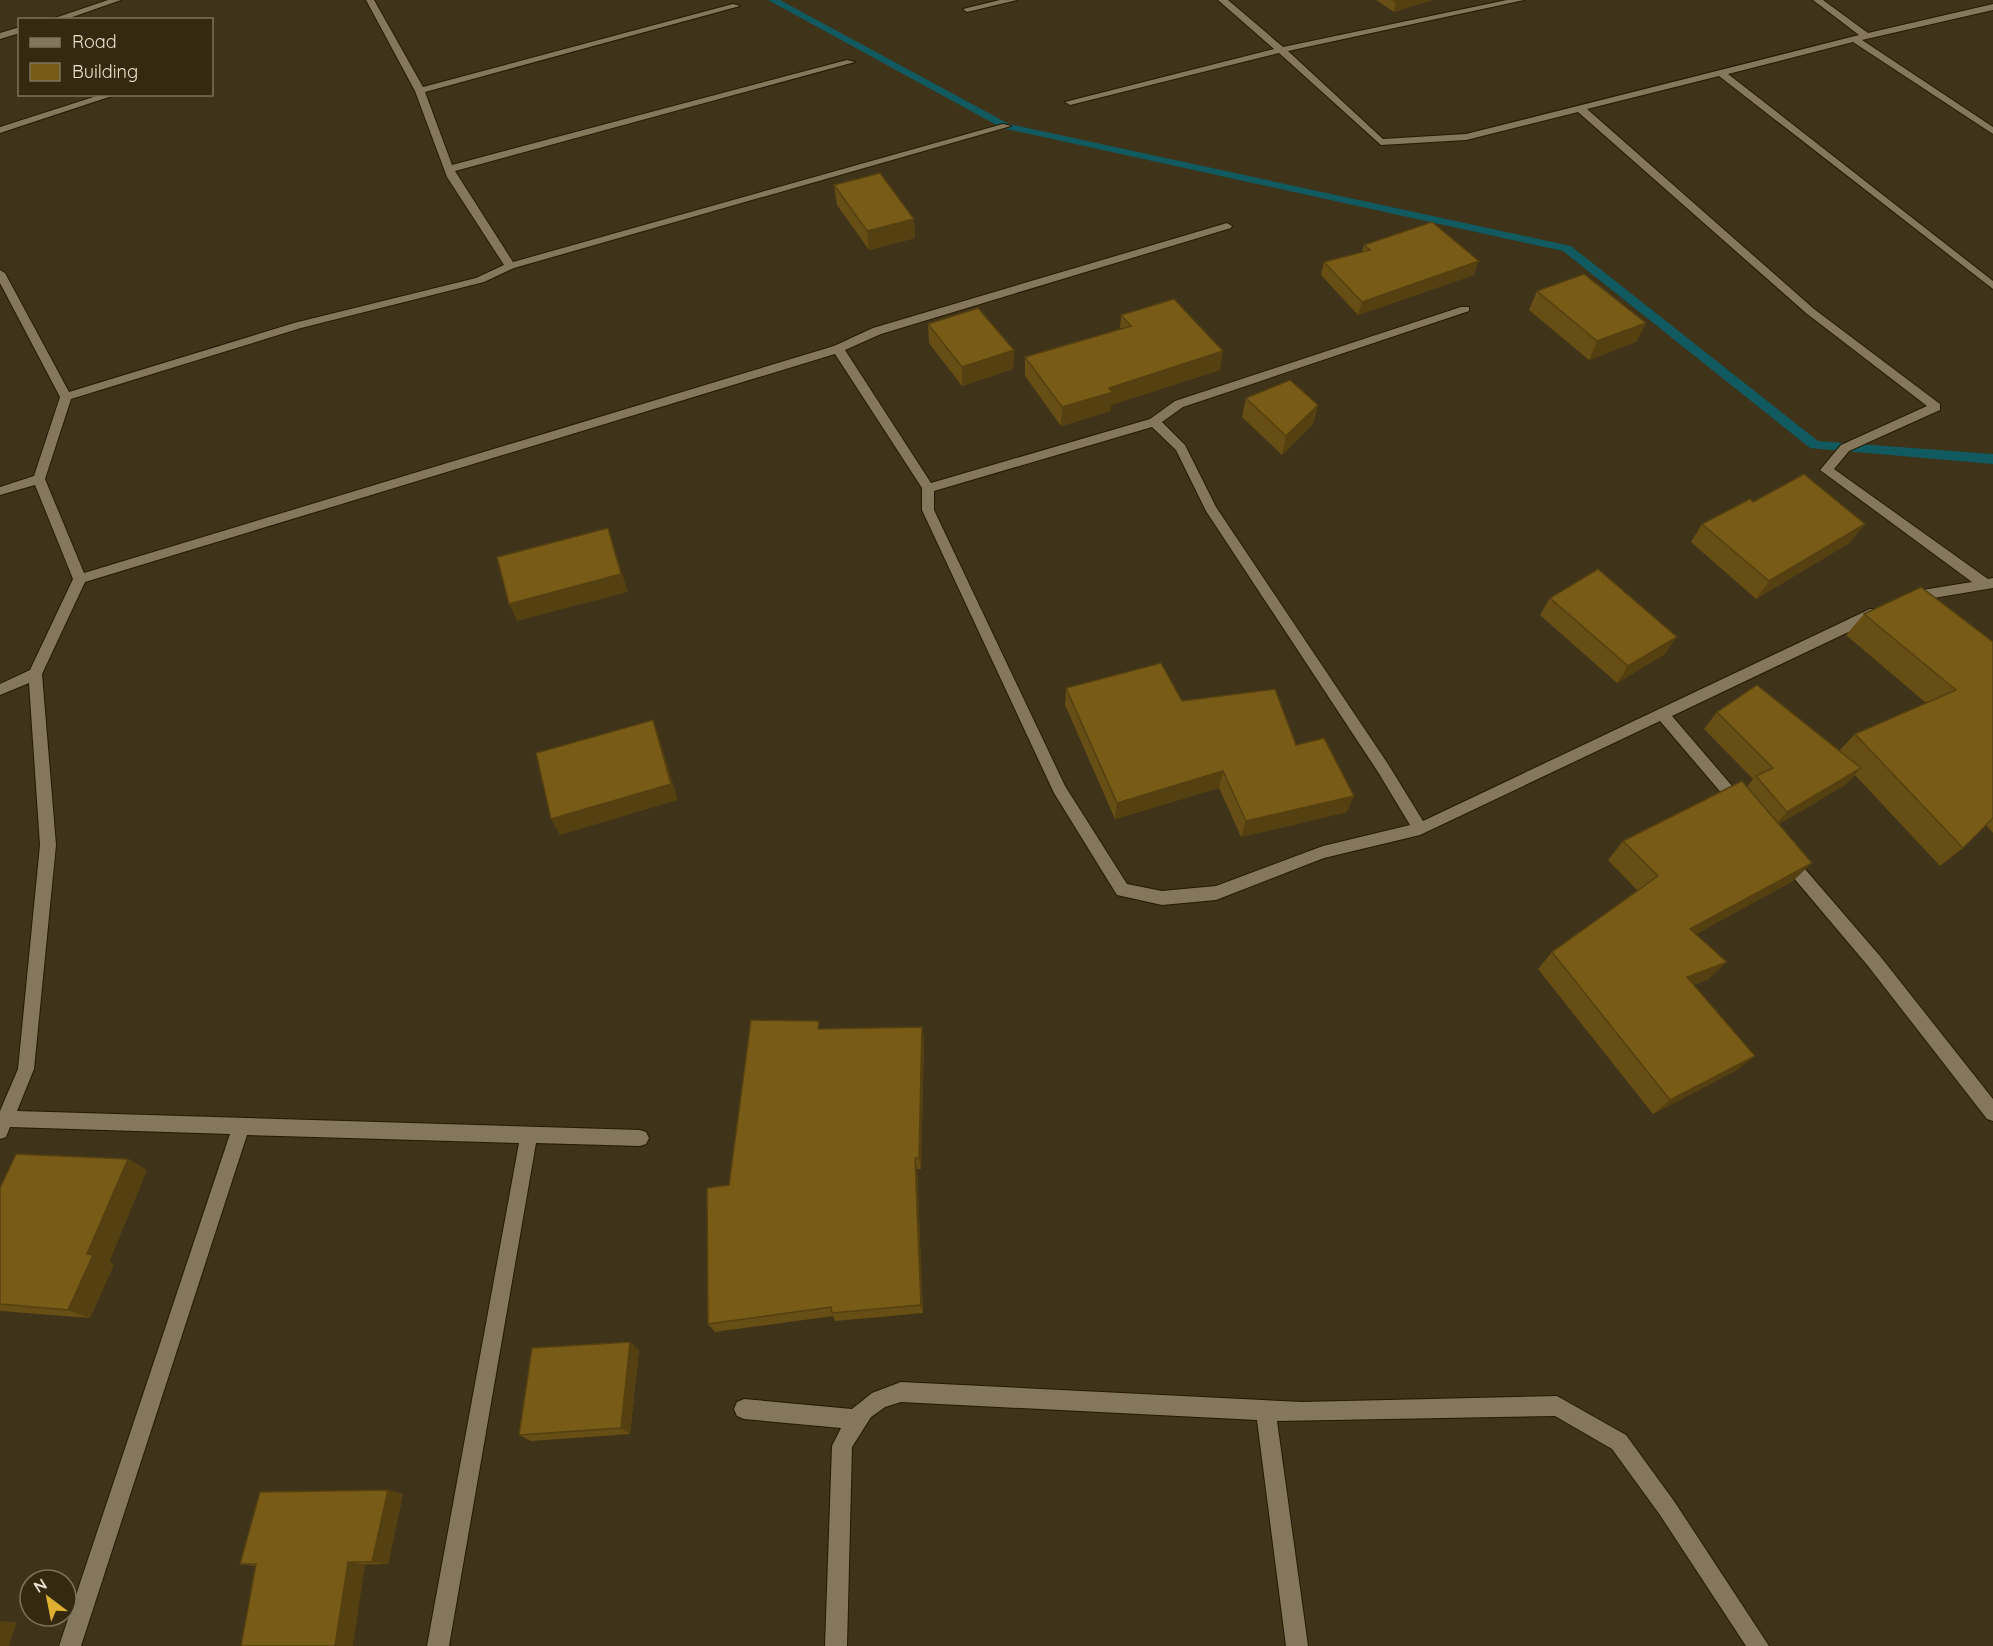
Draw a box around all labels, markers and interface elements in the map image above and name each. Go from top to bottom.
legend [18,18,213,96]
text: Road [72,30,117,53]
text: Building [72,60,138,83]
north arrow [18,1568,78,1628]
text: N [30,1574,50,1597]

